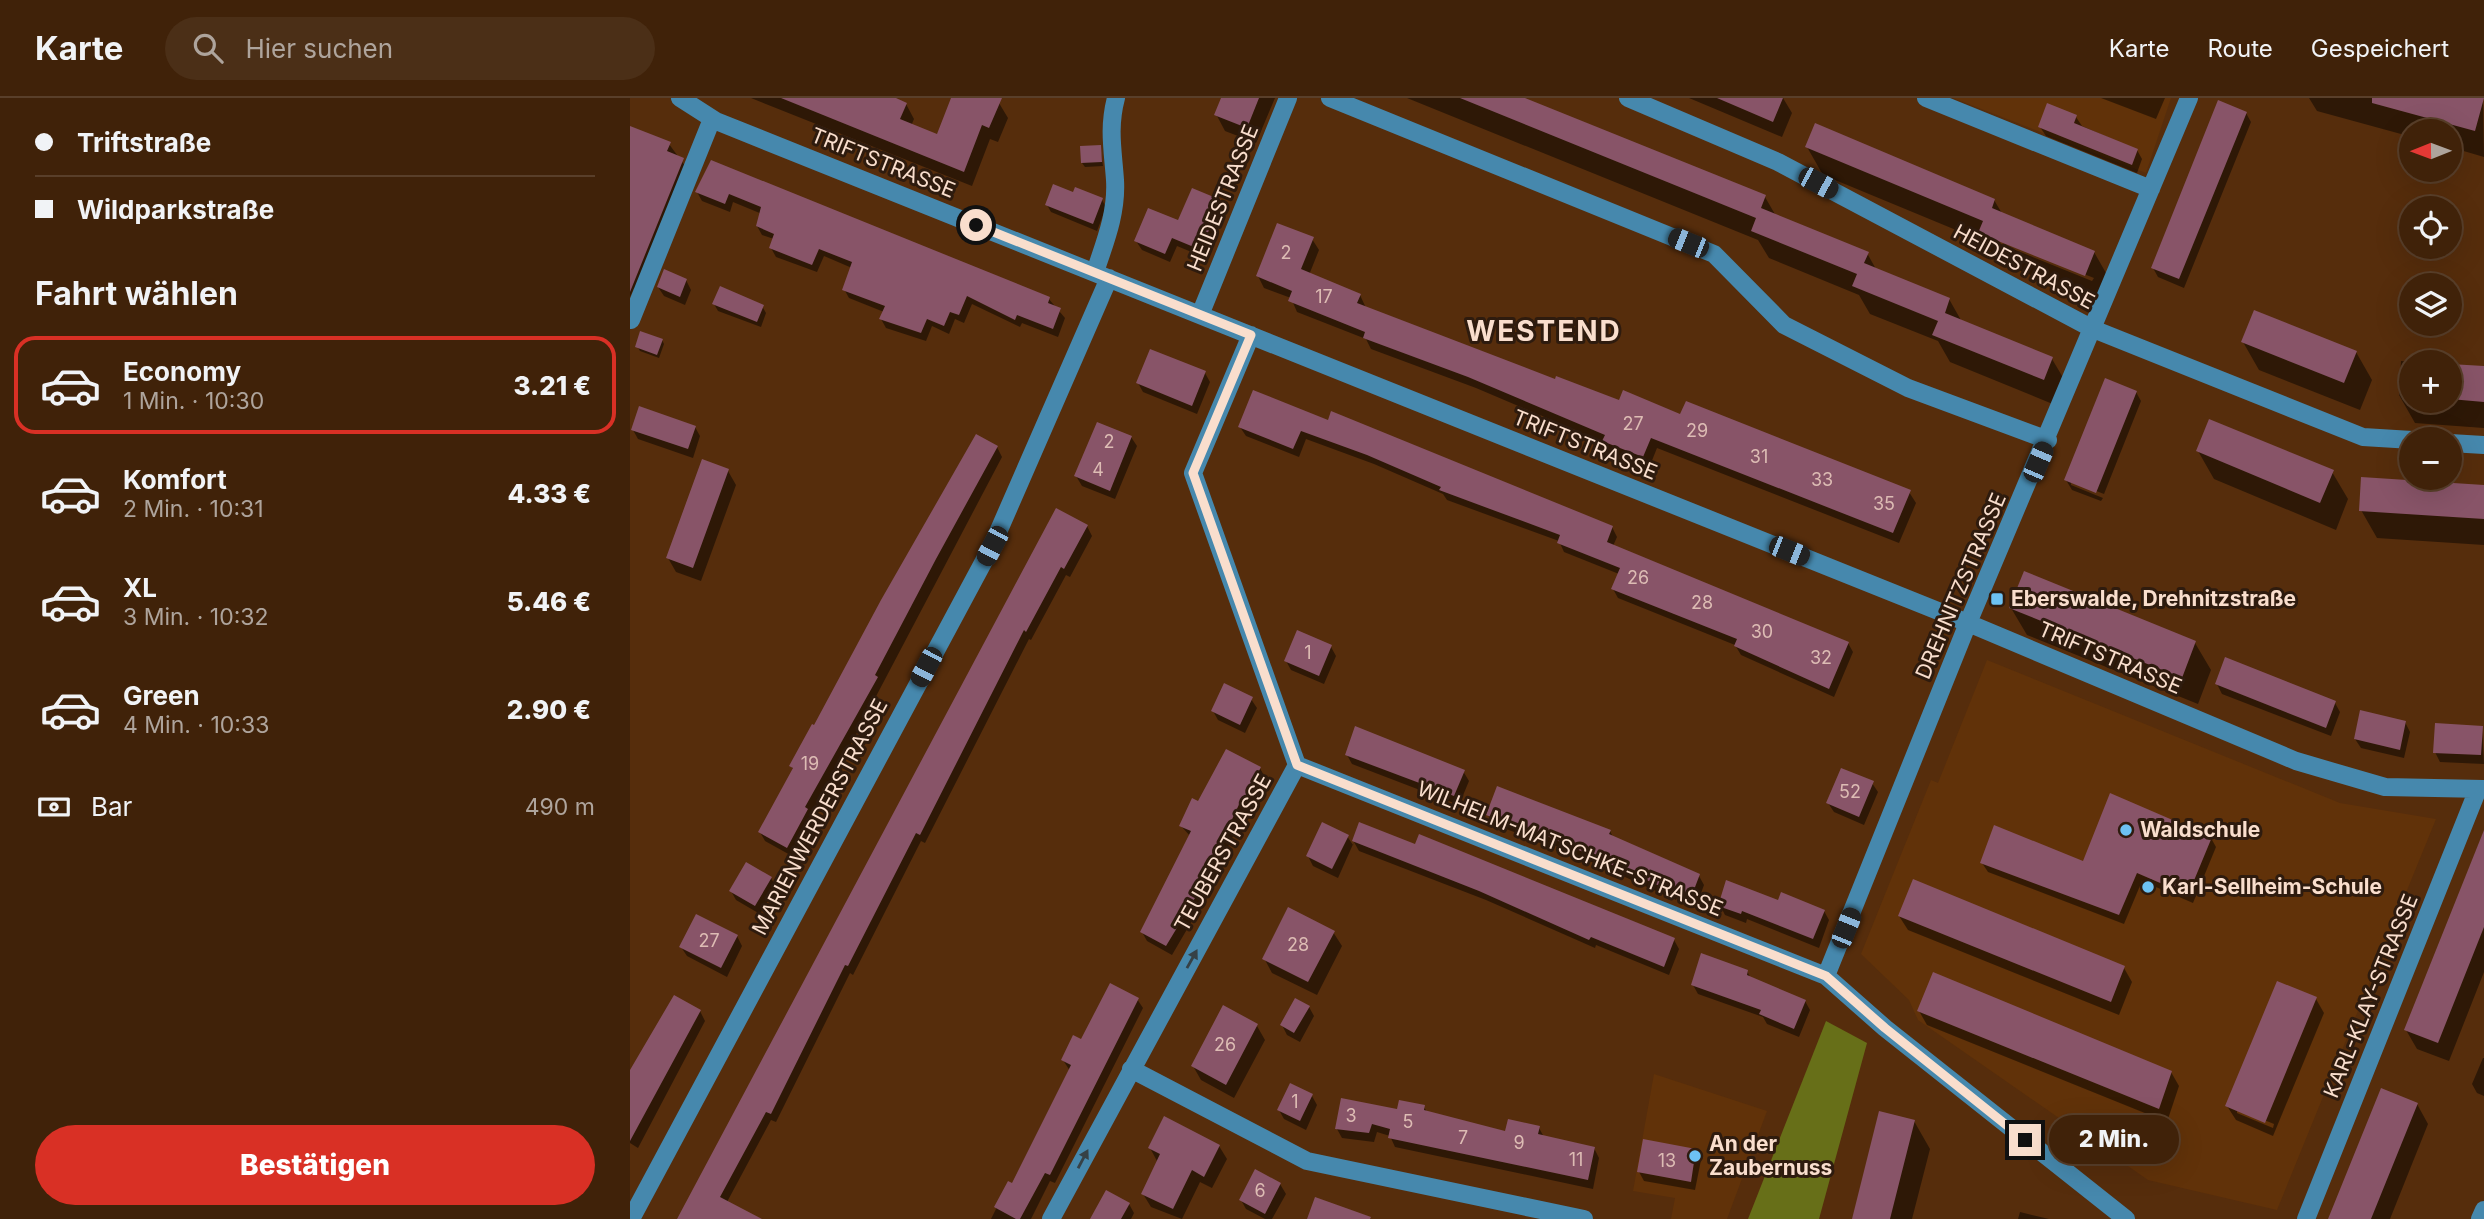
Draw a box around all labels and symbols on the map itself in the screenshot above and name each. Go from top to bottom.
north arrow [2399,119,2462,182]
street label: HEIDESTRASSE [1182,121,1263,275]
street label: TRIFTSTRASSE [807,122,959,203]
car [1795,164,1842,202]
route start [960,209,992,241]
street label: HEIDESTRASSE [1949,219,2099,314]
car [1665,225,1712,261]
house number: 2 [1281,242,1291,263]
house number: 17 [1315,286,1333,307]
district label: WESTEND [1466,314,1622,348]
street label: TRIFTSTRASSE [1509,404,1661,485]
house number: 27 [1622,413,1644,434]
house number: 29 [1686,420,1708,441]
house number: 2 [1104,431,1114,452]
car [2021,439,2056,485]
house number: 31 [1750,446,1768,467]
house number: 4 [1092,459,1104,480]
house number: 33 [1811,469,1833,490]
street label: DREHNITZSTRASSE [1910,489,2011,683]
house number: 35 [1873,493,1895,514]
car [973,523,1012,569]
car [1766,533,1813,569]
house number: 26 [1627,567,1649,588]
place label: Eberswalde, Drehnitzstraße [2011,586,2296,611]
marker: Eberswalde, Drehnitzstraße [1989,591,2005,607]
house number: 28 [1691,592,1713,613]
street label: TRIFTSTRASSE [2035,616,2186,699]
house number: 30 [1751,621,1773,642]
house number: 1 [1304,642,1312,663]
car [907,644,946,690]
house number: 32 [1810,647,1832,668]
street label: MARIENWERDERSTRASSE [747,694,893,939]
house number: 19 [801,753,819,774]
street label: TEUBERSTRASSE [1169,770,1276,936]
street label: WILHELM-MATSCHKE-STRASSE [1414,776,1727,921]
house number: 52 [1839,781,1861,802]
place label: Waldschule [2140,817,2260,842]
marker: Waldschule [2118,822,2134,838]
place label: Karl-Sellheim-Schule [2162,874,2382,899]
marker: Karl-Sellheim-Schule [2140,879,2156,895]
street label: KARL-KLAY-STRASSE [2318,890,2423,1101]
car [1829,905,1864,951]
house number: 27 [698,930,720,951]
house number: 28 [1287,934,1309,955]
one-way arrow [1186,949,1198,969]
house number: 26 [1214,1034,1236,1055]
house number: 1 [1291,1091,1299,1112]
house number: 3 [1345,1105,1357,1126]
house number: 5 [1403,1111,1413,1132]
callout: 2 Min. [2050,1116,2179,1164]
route end [2009,1124,2041,1156]
house number: 7 [1458,1127,1468,1148]
place label: An der Zaubernuss [1709,1131,1832,1180]
house number: 9 [1513,1132,1525,1153]
marker: An der Zaubernuss [1687,1148,1703,1164]
one-way arrow [1078,1149,1089,1169]
house number: 11 [1569,1149,1583,1170]
house number: 13 [1658,1150,1676,1171]
house number: 6 [1254,1180,1266,1201]

